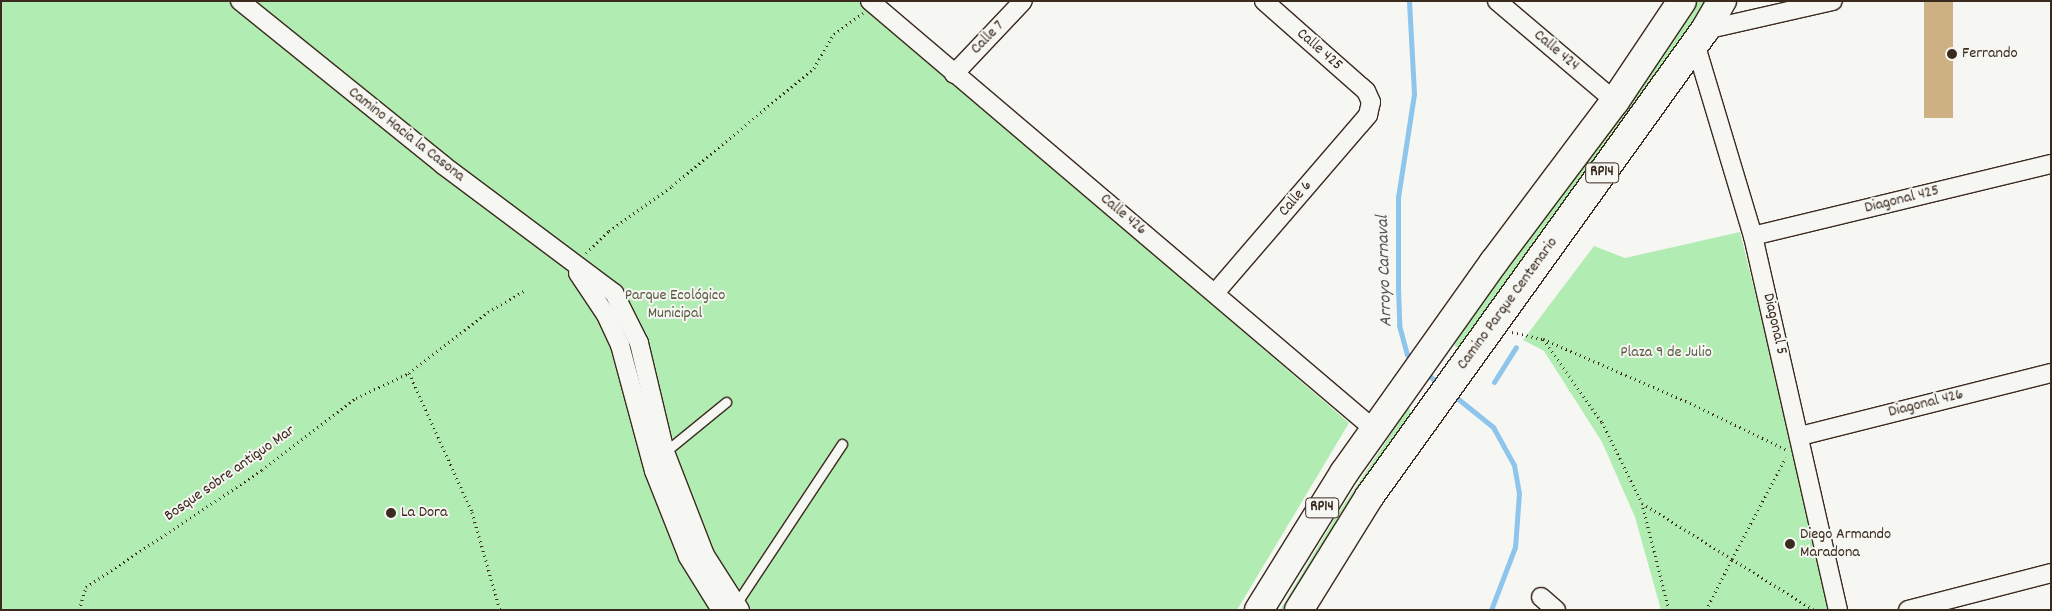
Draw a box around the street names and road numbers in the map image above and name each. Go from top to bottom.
street label: Calle 7 [967,17,1009,59]
street label: Calle 425 [1292,25,1346,75]
street label: Calle 424 [1529,26,1583,76]
street label: Camino Hacia la Casona [344,83,468,187]
road number: RP14 [1584,160,1620,186]
street label: Calle 6 [1275,177,1317,221]
street label: Diagonal 425 [1863,181,1941,219]
street label: Calle 426 [1096,190,1150,240]
street label: Camino Parque Centenario [1453,234,1563,374]
street label: Diagonal 5 [1758,291,1790,357]
street label: Diagonal 426 [1886,385,1966,423]
street label: Bosque sobre antiguo Mar [161,422,299,526]
road number: RP14 [1304,496,1340,520]

